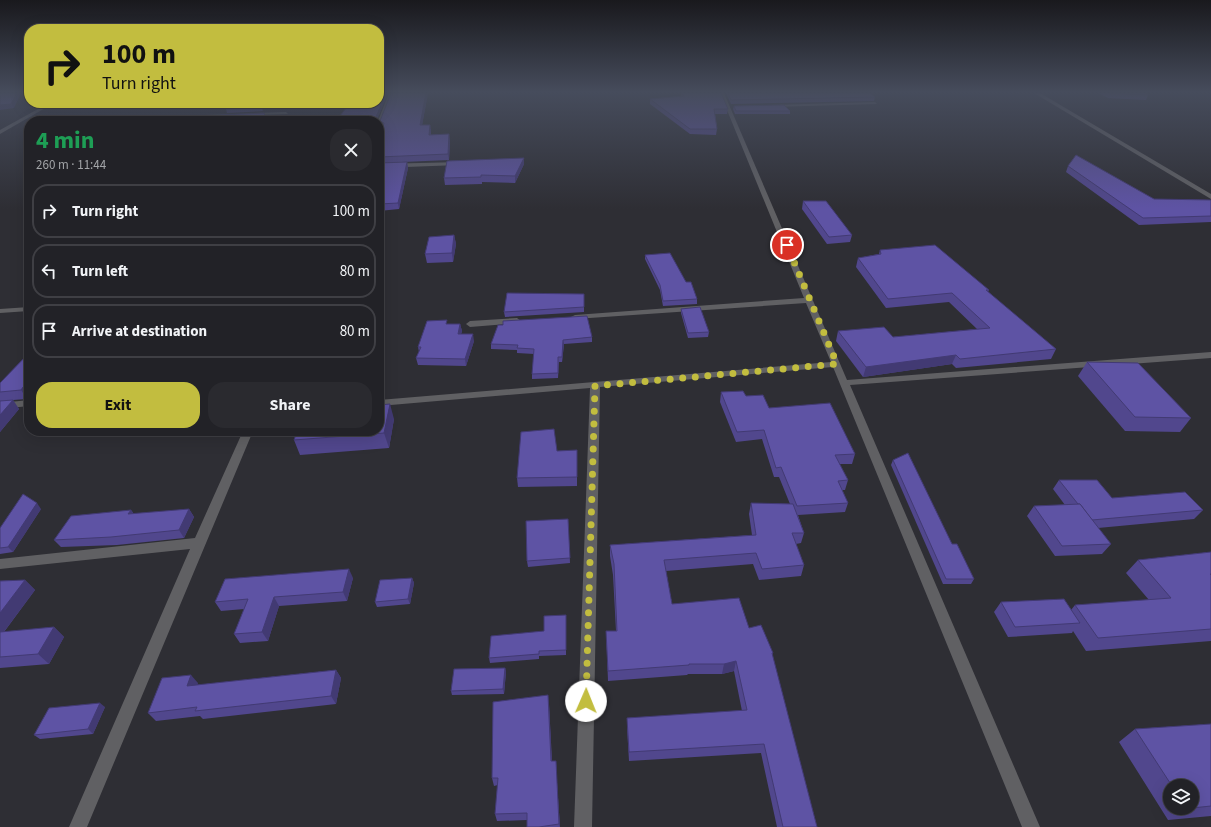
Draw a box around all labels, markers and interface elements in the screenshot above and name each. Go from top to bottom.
text: 100 m [102,34,176,74]
icon: right [36,40,88,92]
text: Turn right [102,71,176,96]
text: 4 min [36,123,94,158]
button: close [330,129,372,171]
text: 260 m · 11:44 [36,156,106,174]
icon: right [38,200,60,222]
text: Turn right [72,201,138,222]
text: 100 m [332,201,370,222]
pin [770,228,804,262]
icon: arrive [776,234,798,256]
icon: left [38,260,60,282]
text: Turn left [72,261,128,282]
text: 80 m [340,261,370,282]
icon: arrive [38,320,60,342]
text: Arrive at destination [72,321,207,342]
text: 80 m [340,321,370,342]
button: Exit [36,382,200,428]
button: Share [208,382,372,428]
position arrow [565,680,607,722]
map controls [1163,779,1199,815]
button: layers [1163,779,1199,815]

